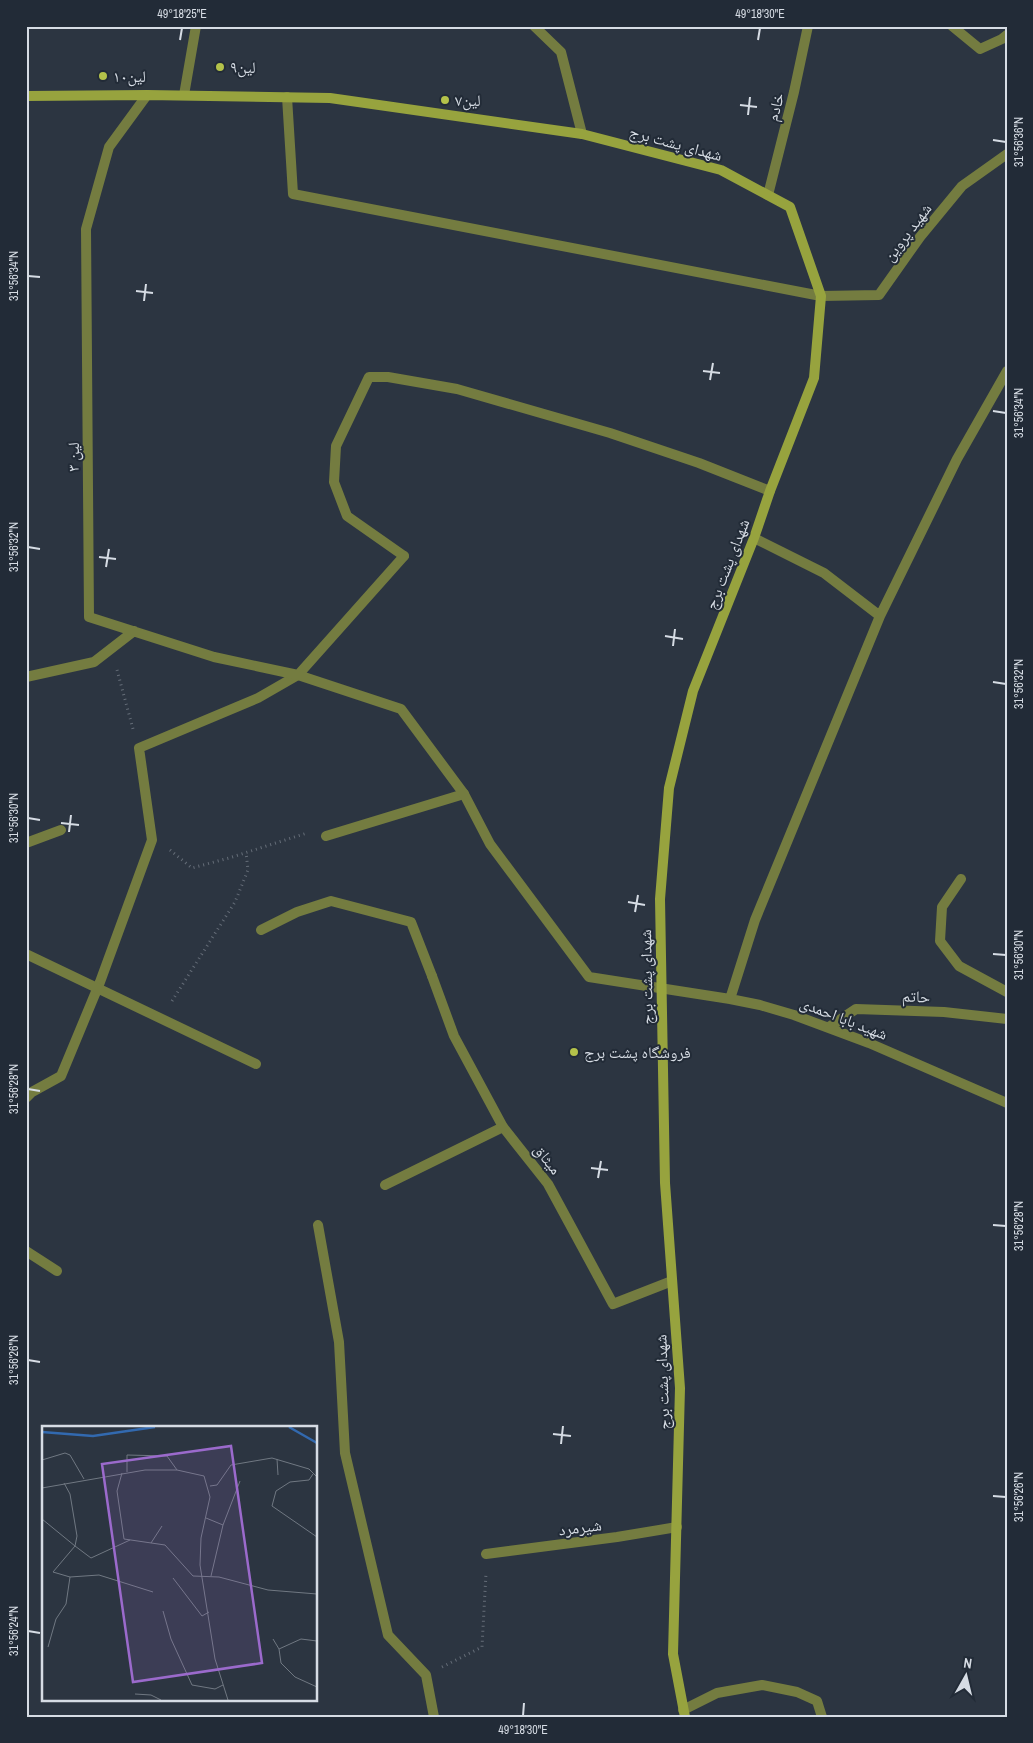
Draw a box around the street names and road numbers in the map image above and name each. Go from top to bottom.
street label: خادم [761,90,789,124]
street label: شهدای پشت برج [627,120,725,166]
street label: شهید پروین [878,198,936,266]
street label: لین ۳ [62,442,84,472]
street label: شهدای پشت برج [700,516,754,612]
street label: شهدای پشت برج [634,929,658,1025]
street label: حاتم [902,985,930,1007]
street label: شهید بابا احمدی [797,991,891,1045]
street label: میثاق [529,1139,567,1179]
street label: شهدای پشت برج [649,1334,675,1430]
street label: شیرمرد [557,1513,603,1541]

